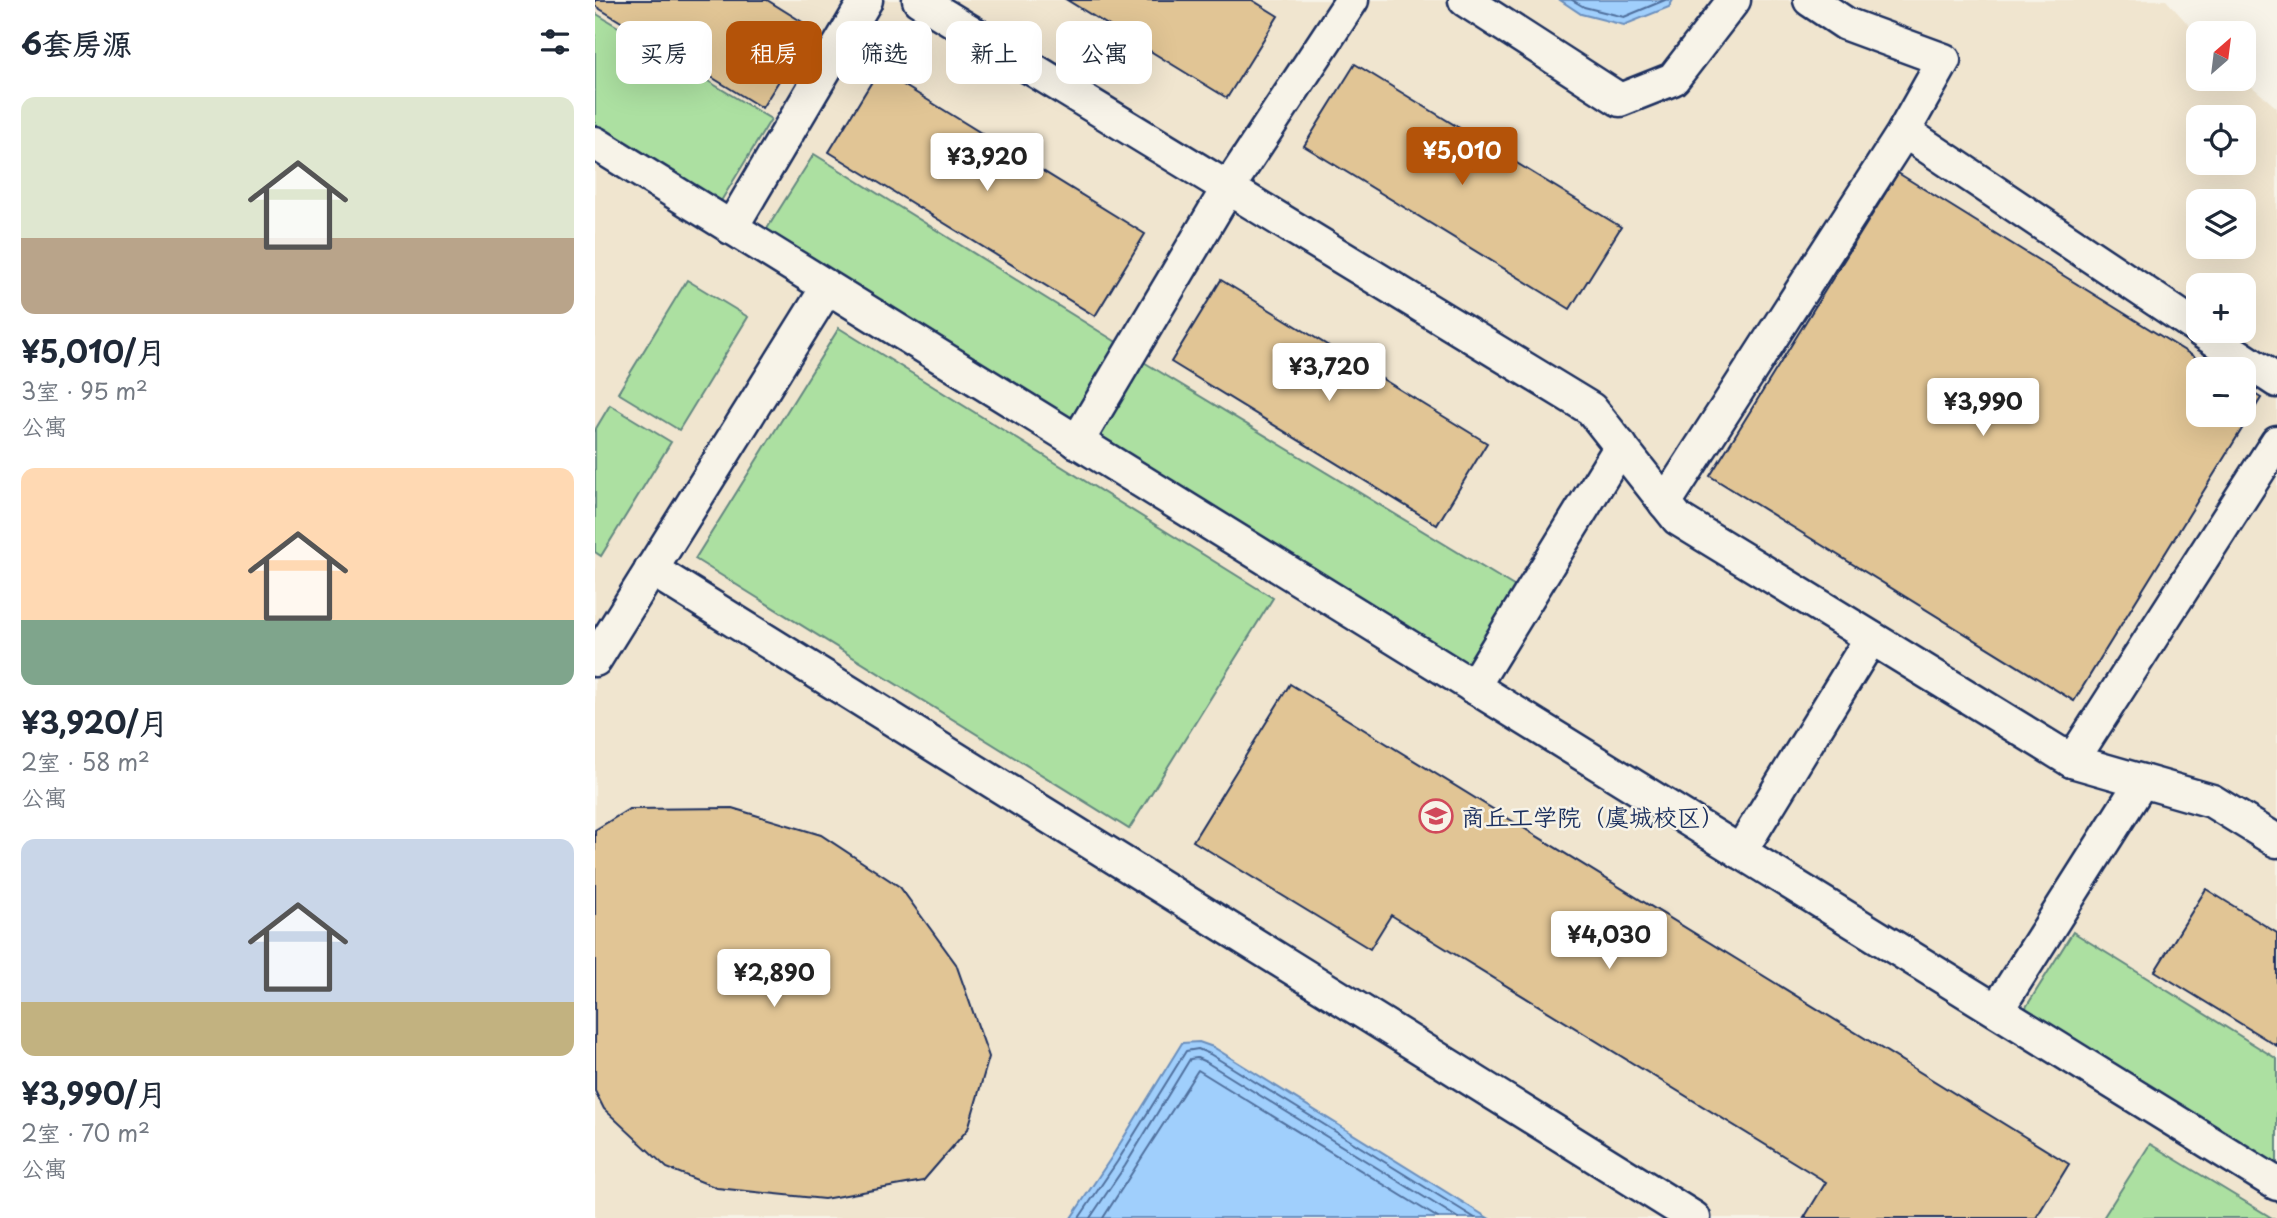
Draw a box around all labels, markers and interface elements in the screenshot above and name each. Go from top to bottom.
text: 6套房源 [21,20,132,65]
chip: 买房 [616,21,712,84]
chip: 租房 [726,21,822,84]
chip: 筛选 [836,21,932,84]
chip: 新上 [946,21,1042,84]
chip: 公寓 [1056,21,1152,84]
north arrow [2186,21,2256,91]
map controls [2186,21,2256,427]
icon: filters [536,23,574,61]
button: locate [2186,105,2256,175]
pin: ¥5,010 [1405,128,1519,187]
text: ¥5,010 [1422,132,1502,167]
pin: ¥3,920 [930,134,1044,193]
text: ¥3,920 [947,138,1027,173]
icon: home [235,142,361,268]
button: layers [2186,189,2256,259]
button: + [2186,273,2256,343]
text: ¥5,010/月 [21,328,166,373]
pin: ¥3,720 [1272,344,1386,403]
text: ¥3,720 [1289,348,1369,383]
button: − [2186,357,2256,427]
text: 3室 · 95 m² [21,373,148,408]
pin: ¥3,990 [1926,378,2040,438]
text: ¥3,990 [1943,383,2023,418]
text: 公寓 [21,408,67,443]
icon: home [235,513,361,639]
text: ¥3,920/月 [21,699,168,744]
text: 2室 · 58 m² [21,744,150,779]
text: 公寓 [21,779,67,814]
school or university icon: 商丘工学院（虞城校区） [1417,797,1455,835]
place label: 商丘工学院（虞城校区） [1461,798,1725,834]
icon: home [235,884,361,1010]
pin: ¥4,030 [1552,912,1666,971]
text: ¥4,030 [1567,916,1651,951]
pin: ¥2,890 [717,950,831,1009]
text: ¥2,890 [733,954,815,989]
text: ¥3,990/月 [21,1070,167,1115]
text: 2室 · 70 m² [21,1115,150,1150]
text: 公寓 [21,1150,67,1185]

